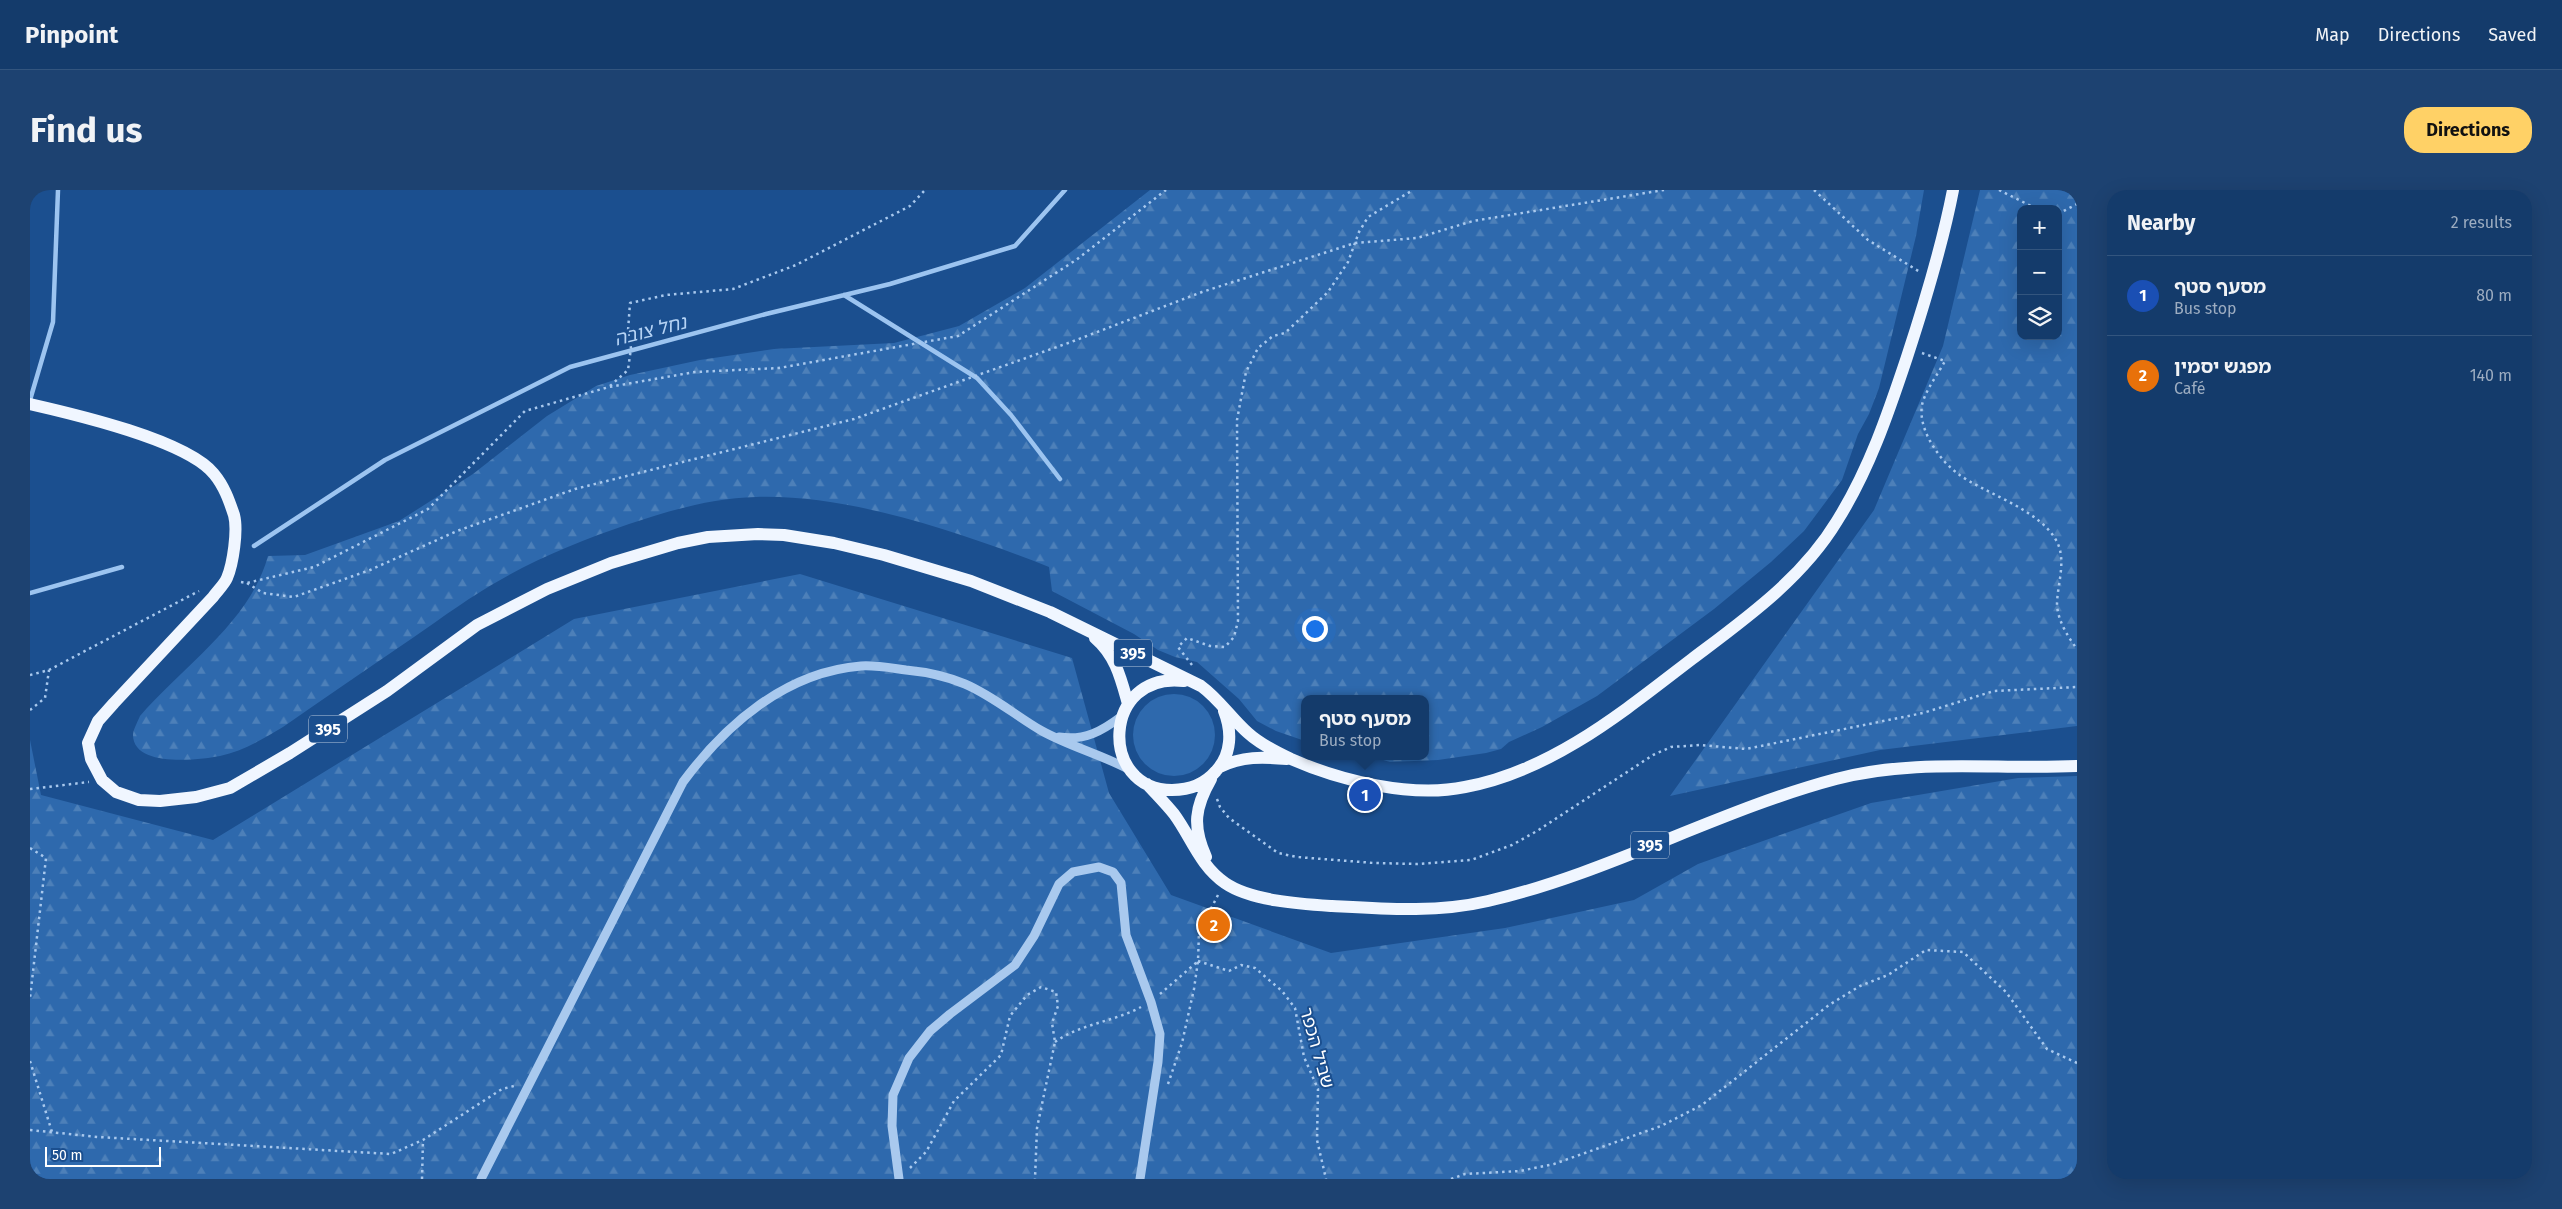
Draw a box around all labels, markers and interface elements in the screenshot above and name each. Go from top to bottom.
text: Pinpoint [25,21,118,49]
text: Map [2315,24,2350,46]
text: Directions [2378,24,2460,46]
text: Saved [2488,24,2537,46]
button: Directions [2404,107,2532,153]
text: Find us [30,109,142,151]
map controls [2017,205,2062,340]
button: + [2017,205,2062,250]
text: Nearby [2127,210,2195,236]
text: 2 results [2451,213,2512,232]
button: − [2017,250,2062,295]
text: מסעף סטף [2174,275,2266,298]
text: 1 [2139,286,2147,305]
text: 80 m [2476,286,2512,305]
button: layers [2017,295,2062,340]
text: Bus stop [2174,299,2237,318]
water label: נחל צובה [612,310,690,351]
text: מפגש יסמין [2174,355,2271,378]
text: 2 [2139,366,2147,385]
text: 140 m [2470,366,2512,385]
text: Café [2174,379,2205,398]
your location [1302,616,1328,642]
road number: 395 [1114,639,1152,666]
popup [1301,695,1429,760]
text: מסעף סטף [1319,707,1411,730]
road number: 395 [309,716,347,742]
text: Bus stop [1319,731,1382,750]
pin: 1 [1349,776,1381,814]
road number: 395 [1631,832,1669,858]
pin: 2 [1198,906,1230,944]
street label: שביל הכפר [1295,1005,1339,1091]
scale bar [45,1144,161,1167]
text: 50 m [52,1147,83,1164]

